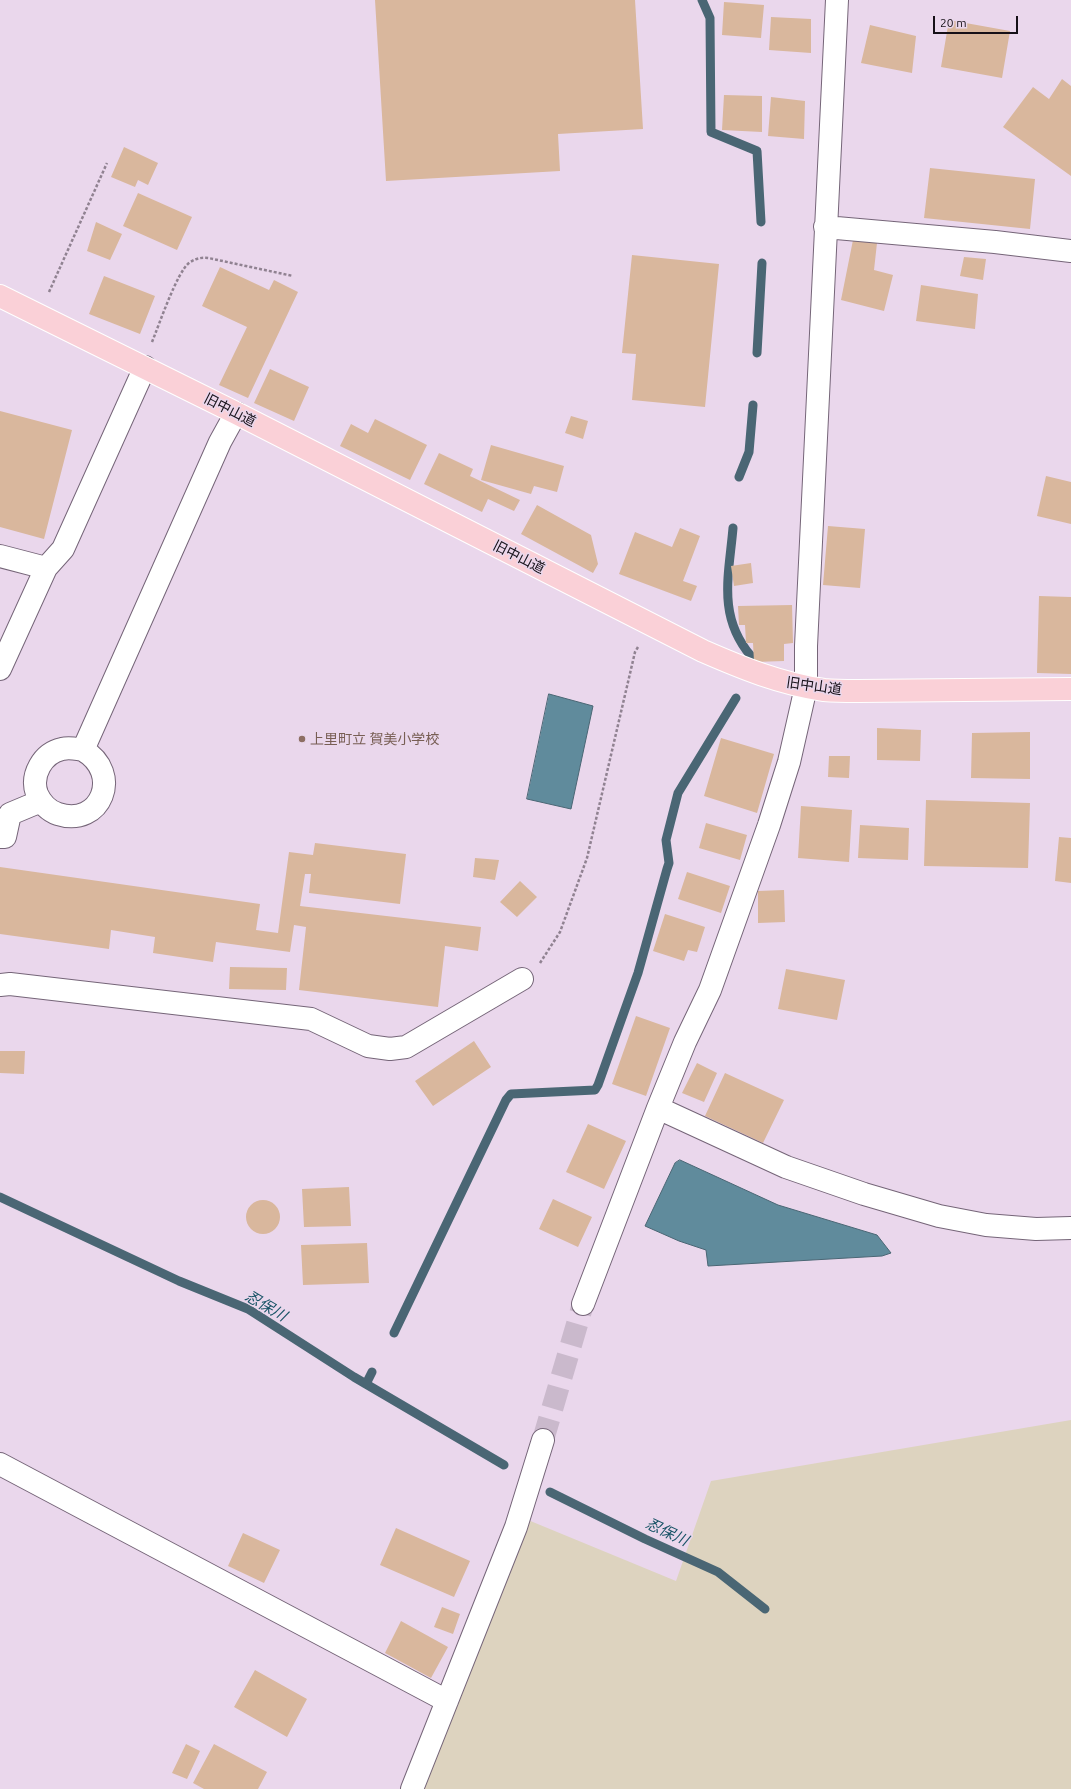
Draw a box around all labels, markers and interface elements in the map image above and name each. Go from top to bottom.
scale bar [935,8,1020,34]
text: 20 m [940,16,967,29]
street label: 旧中山道 [201,390,259,430]
street label: 旧中山道 [490,537,548,577]
street label: 旧中山道 [785,674,843,698]
place label: 上里町立 賀美小学校 [310,731,439,747]
marker: 上里町立 賀美小学校 [297,734,307,744]
water label: 忍保川 [242,1287,290,1325]
water label: 忍保川 [643,1514,691,1550]

